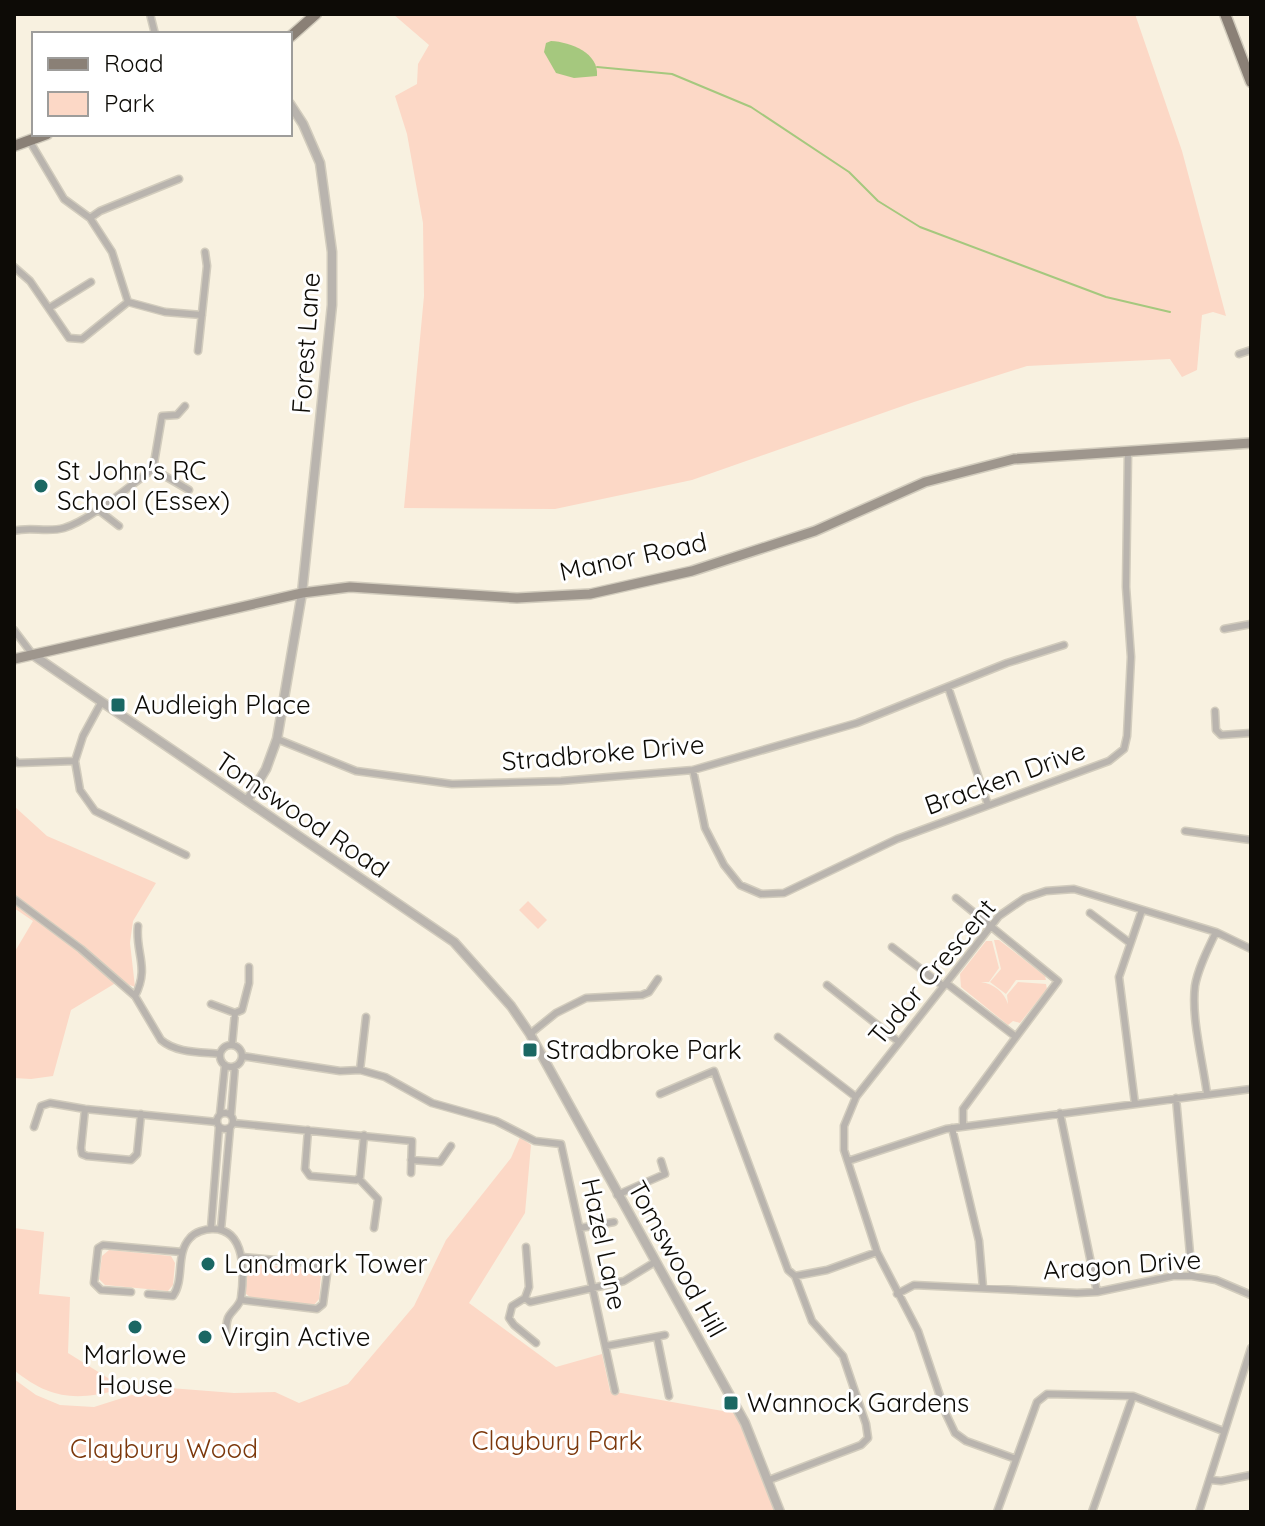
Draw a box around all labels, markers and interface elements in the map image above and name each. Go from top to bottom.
legend [32,32,292,136]
text: Road [104,48,164,78]
text: Park [104,88,155,118]
street label: Forest Lane [284,271,327,415]
place label: St John's RC School (Essex) [57,454,230,517]
marker: St John's RC School (Essex) [32,477,50,495]
street label: Manor Road [556,525,709,588]
place label: Audleigh Place [134,688,311,721]
marker: Audleigh Place [109,696,127,714]
street label: Stradbroke Drive [500,727,706,778]
street label: Bracken Drive [920,733,1090,822]
street label: Tomswood Road [209,744,395,885]
street label: Tudor Crescent [861,892,1003,1052]
place label: Stradbroke Park [546,1033,742,1066]
marker: Stradbroke Park [521,1041,539,1059]
street label: Hazel Lane [574,1175,635,1313]
street label: Tomswood Hill [621,1175,734,1343]
street label: Aragon Drive [1042,1243,1202,1286]
place label: Landmark Tower [224,1247,427,1280]
marker: Landmark Tower [199,1255,217,1273]
marker: Marlowe House [126,1318,144,1336]
place label: Virgin Active [221,1320,370,1353]
marker: Virgin Active [196,1328,214,1346]
place label: Marlowe House [84,1338,186,1401]
place label: Wannock Gardens [747,1386,969,1419]
marker: Wannock Gardens [722,1394,740,1412]
park label: Claybury Park [472,1424,642,1457]
park label: Claybury Wood [70,1432,258,1465]

